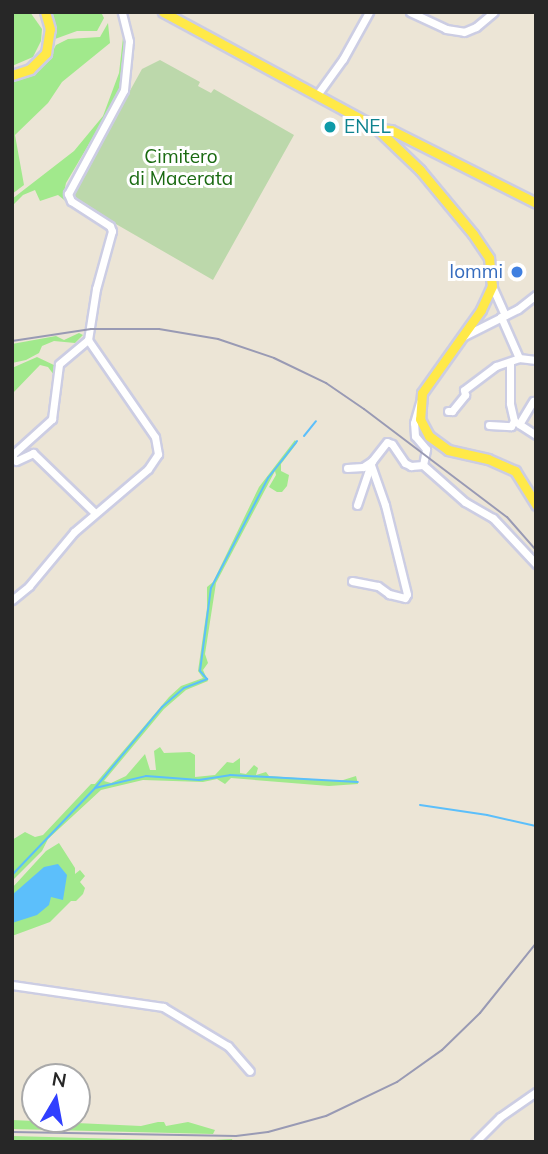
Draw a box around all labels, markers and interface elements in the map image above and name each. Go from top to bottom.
place label: ENEL [344,116,391,138]
marker: ENEL [322,119,338,135]
park label: Cimitero di Macerata [129,146,233,190]
place label: Iommi [449,261,503,283]
marker: Iommi [509,264,525,280]
north arrow [21,1063,91,1133]
text: N [50,1066,68,1092]

